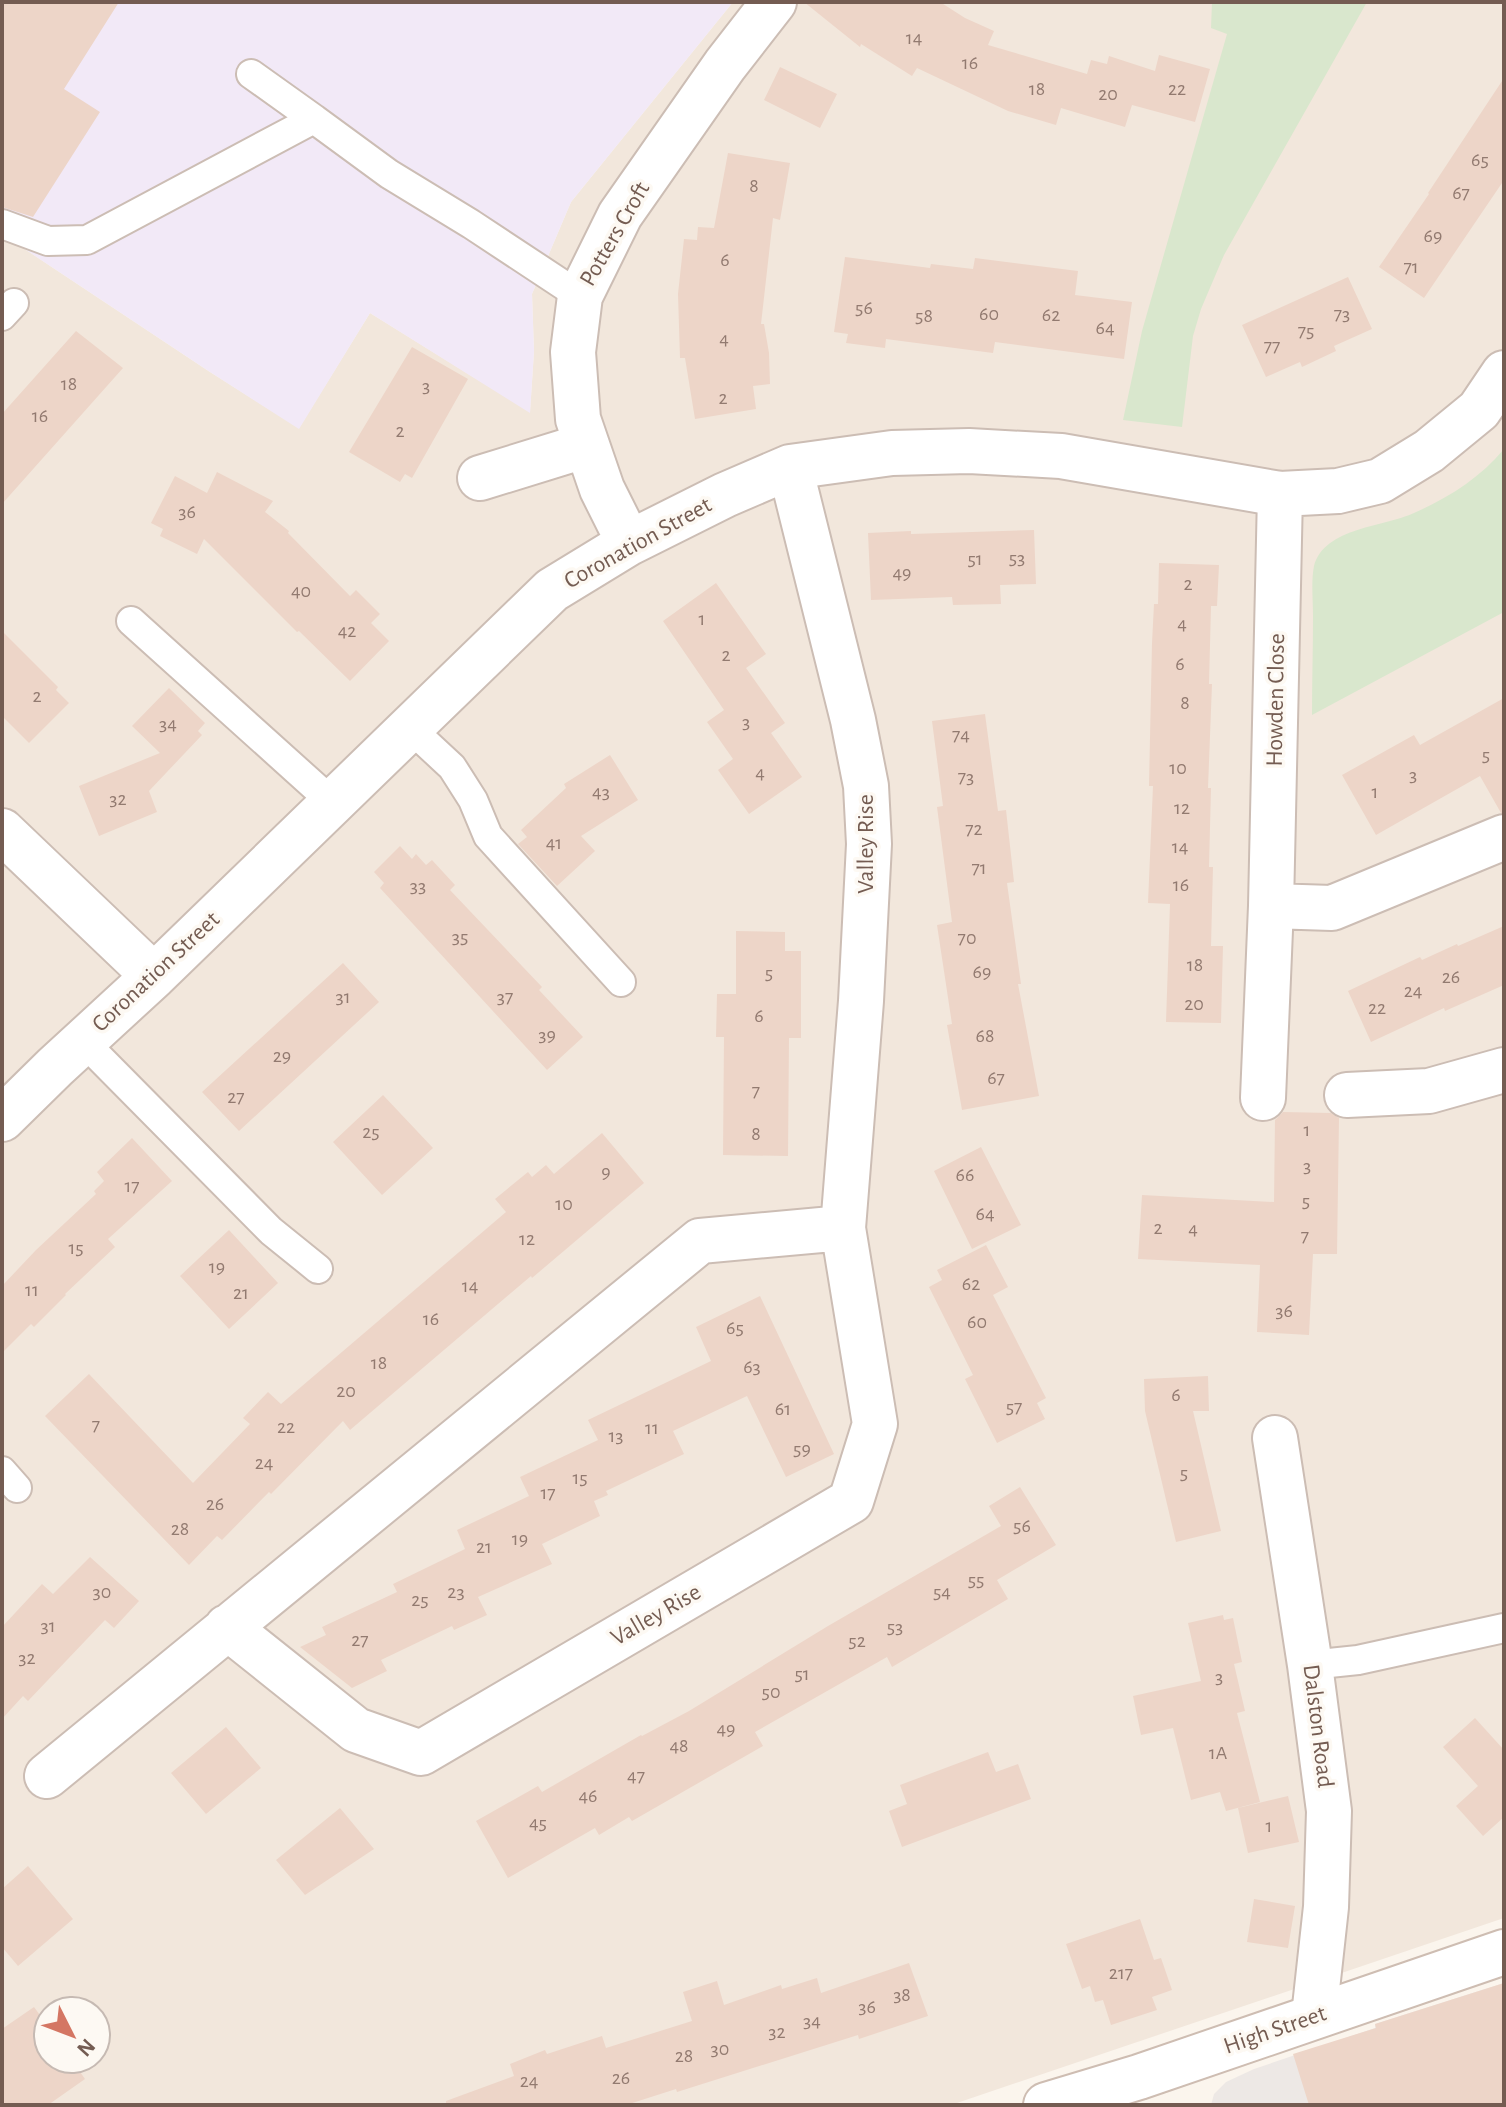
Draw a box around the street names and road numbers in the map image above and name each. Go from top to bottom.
street label: Potters Croft [576,177,655,290]
street label: Coronation Street [560,493,716,593]
street label: Howden Close [1263,633,1289,767]
street label: Valley Rise [854,794,878,894]
street label: Coronation Street [88,907,224,1037]
street label: Valley Rise [607,1580,705,1650]
street label: Dalston Road [1299,1663,1337,1789]
street label: High Street [1221,2001,1330,2059]

